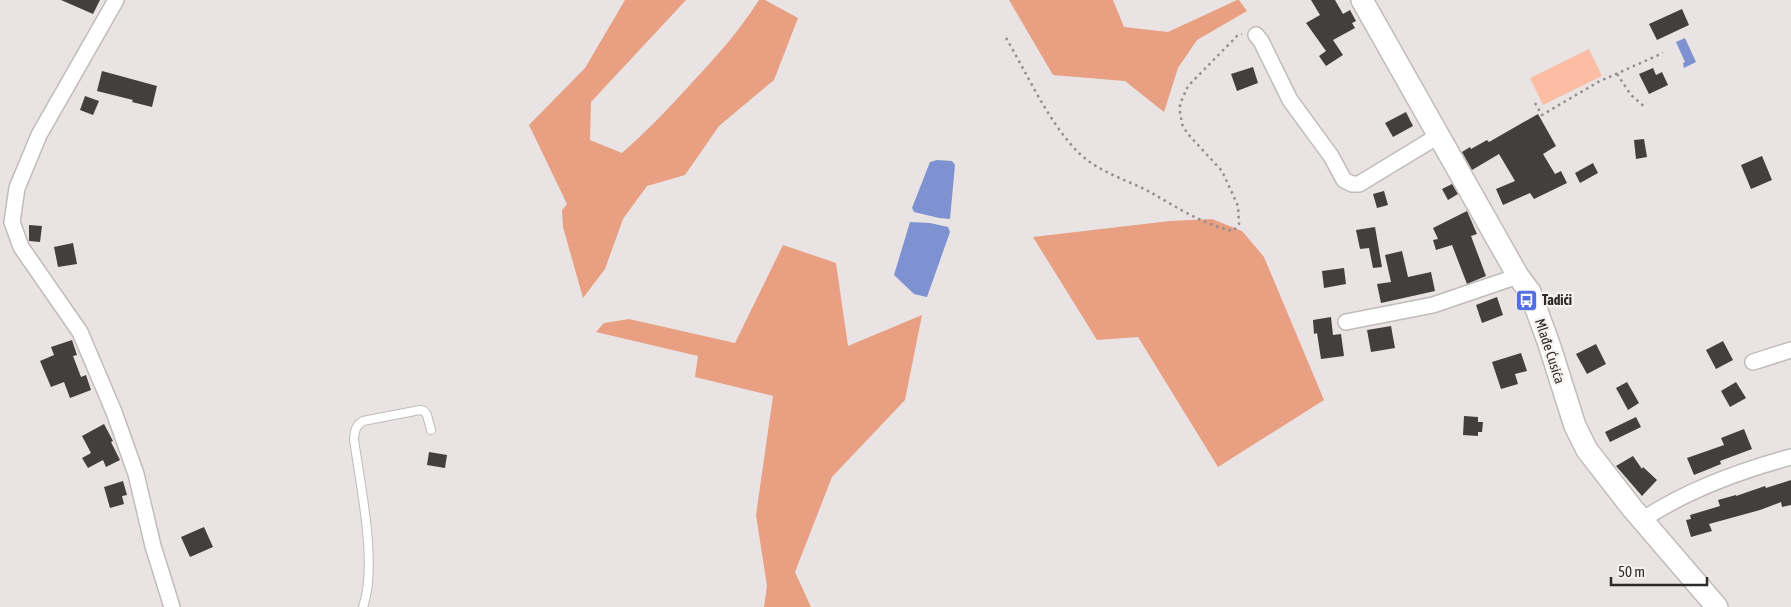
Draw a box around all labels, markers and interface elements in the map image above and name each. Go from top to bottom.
bus stop icon: Tadići [1514,288,1538,312]
place label: Tadići [1542,292,1572,308]
street label: Mlađe Ćusića [1532,316,1568,386]
scale bar [1611,554,1707,586]
text: 50 m [1618,563,1645,580]

